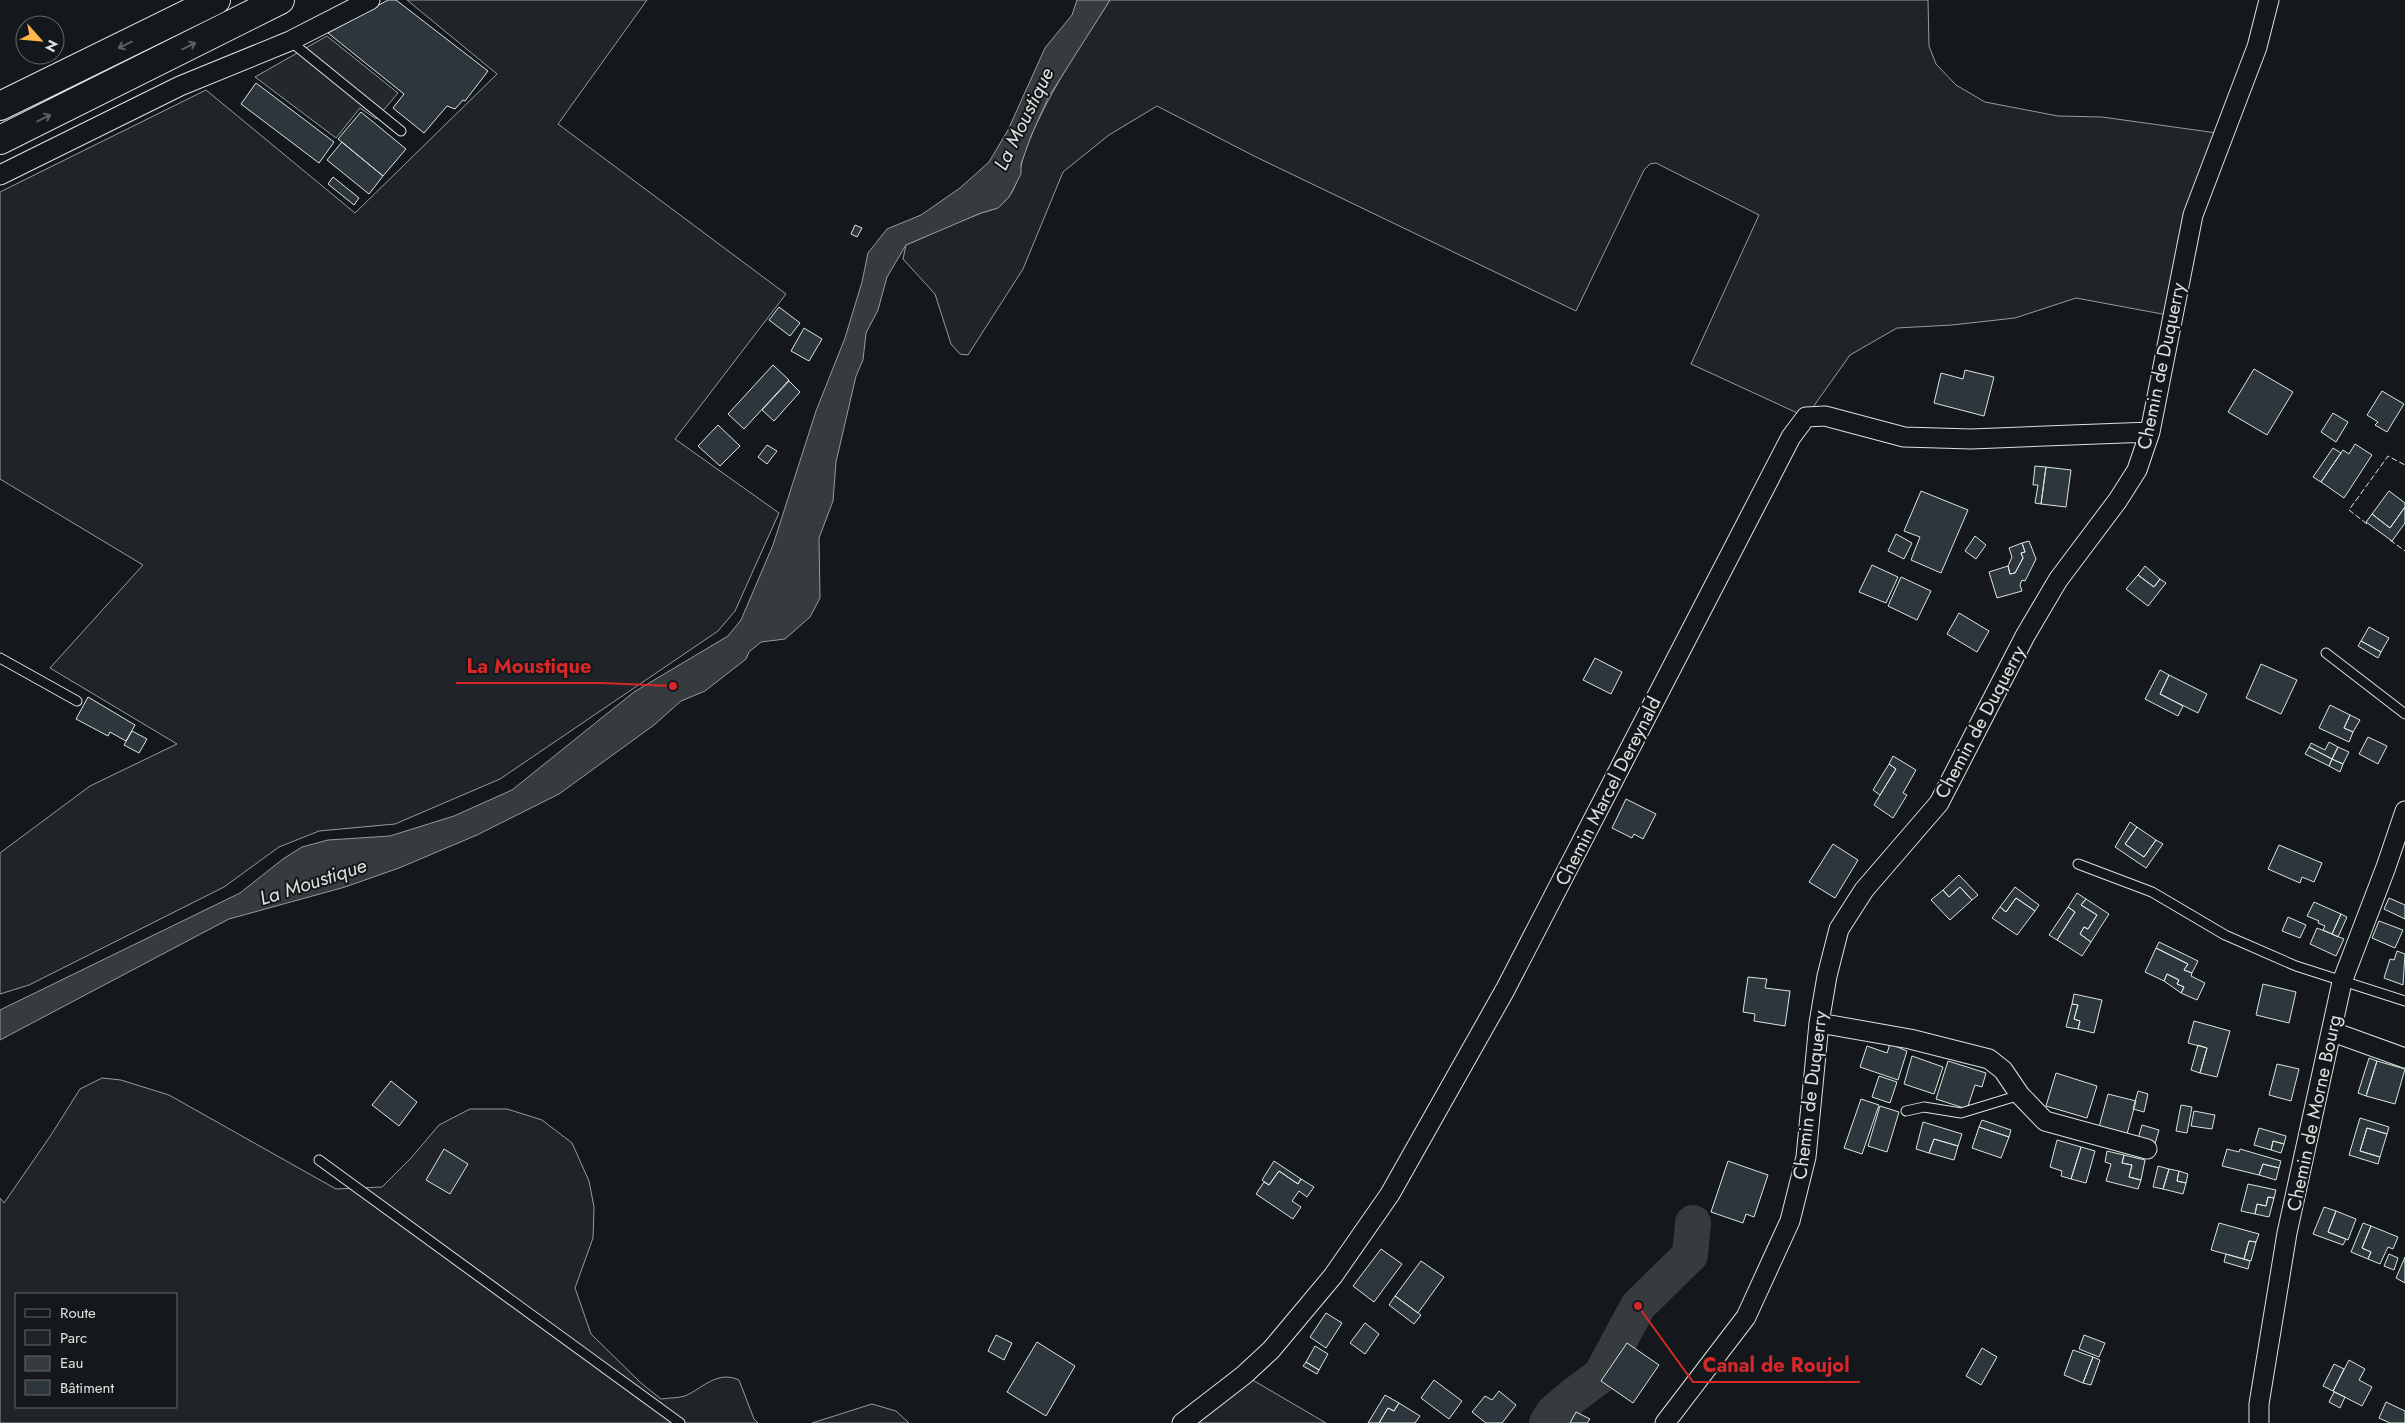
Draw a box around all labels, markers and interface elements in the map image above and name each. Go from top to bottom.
north arrow [15,15,65,65]
text: N [40,36,63,55]
one-way arrow [118,41,133,50]
one-way arrow [182,41,197,51]
water label: La Moustique [987,63,1061,175]
one-way arrow [36,113,51,122]
street label: Chemin de Duquerry [2130,279,2192,452]
street label: Chemin de Duquerry [1928,640,2032,803]
callout: La Moustique [456,648,601,683]
text: La Moustique [467,652,591,681]
street label: Chemin Marcel Dereynald [1549,692,1667,890]
water label: La Moustique [256,851,370,913]
street label: Chemin de Duquerry [1786,1008,1834,1181]
street label: Chemin de Morne Bourg [2280,1012,2348,1214]
legend [15,1293,178,1408]
text: Route [60,1302,96,1324]
text: Parc [60,1327,87,1349]
callout: Canal de Roujol [1693,1347,1860,1382]
text: Canal de Roujol [1702,1351,1850,1380]
text: Eau [60,1352,83,1374]
text: Bâtiment [60,1377,114,1399]

